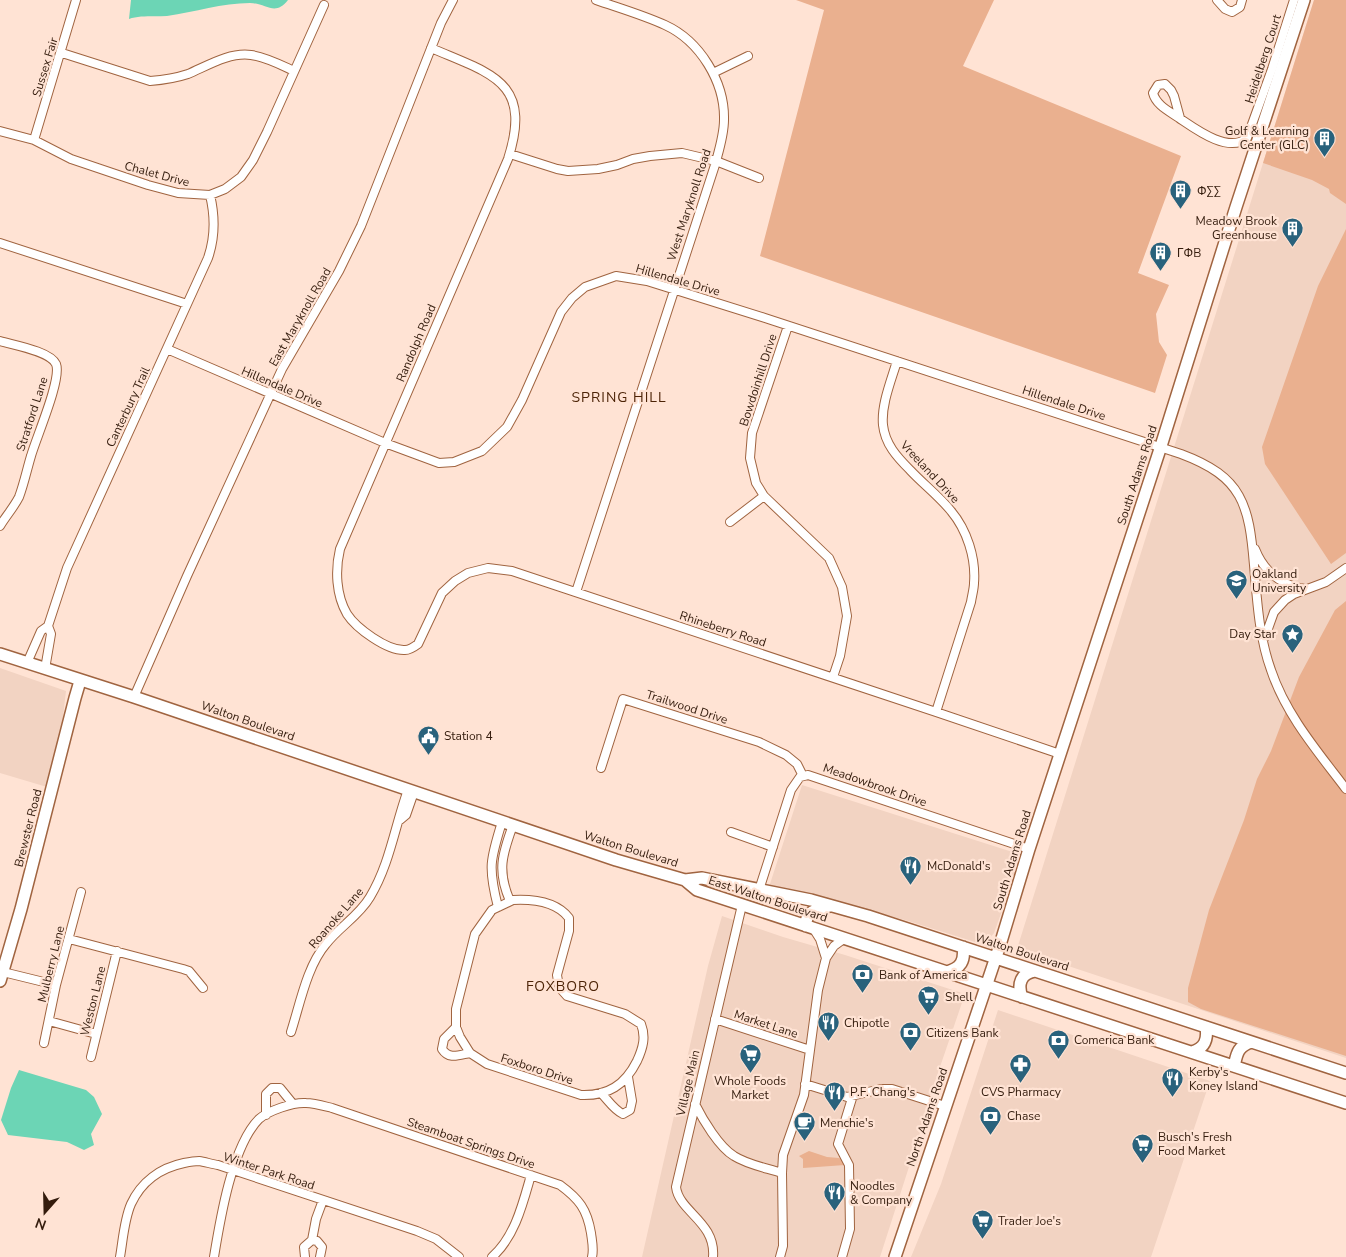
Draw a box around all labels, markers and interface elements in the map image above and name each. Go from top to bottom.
street label: Heidelberg Court [1241,12,1285,106]
street label: Sussex Fair [28,35,62,99]
place label: Golf & Learning Center (GLC) [1225,123,1309,153]
building icon: Golf & Learning Center (GLC) [1313,126,1337,157]
street label: West Maryknoll Road [663,147,715,263]
street label: Chalet Drive [123,158,191,190]
building icon: ΦΣΣ [1169,179,1193,210]
place label: ΦΣΣ [1197,183,1221,199]
place label: Meadow Brook Greenhouse [1196,213,1278,243]
building icon: Meadow Brook Greenhouse [1281,216,1305,247]
building icon: ΓΦB [1149,241,1173,272]
place label: ΓΦB [1177,245,1201,261]
street label: Hillendale Drive [634,260,722,300]
street label: East Maryknoll Road [265,265,335,369]
street label: Randolph Road [392,302,440,384]
street label: Bowdoinhill Drive [736,332,780,428]
street label: Hillendale Drive [239,363,325,411]
street label: Canterbury Trail [102,364,154,450]
street label: Stratford Lane [12,375,52,453]
street label: Hillendale Drive [1020,382,1108,424]
district label: SPRING HILL [572,388,667,407]
street label: South Adams Road [1113,423,1161,527]
street label: Vreeland Drive [896,437,963,507]
place label: Oakland University [1252,566,1307,596]
school or university icon: Oakland University [1224,569,1248,600]
street label: Rhineberry Road [678,607,768,651]
place icon: Day Star [1280,622,1304,653]
place label: Day Star [1229,626,1277,642]
street label: Trailwood Drive [644,686,730,728]
street label: Walton Boulevard [199,697,297,745]
public building icon: Station 4 [416,724,440,755]
place label: Station 4 [444,728,493,744]
street label: Meadowbrook Drive [821,760,929,810]
street label: Brewster Road [11,787,45,869]
street label: South Adams Road [989,808,1035,912]
street label: Walton Boulevard [582,827,680,871]
restaurant icon: McDonald's [899,854,923,885]
place label: McDonald's [927,858,991,874]
street label: East Walton Boulevard [706,872,830,926]
street label: Roanoke Lane [305,884,367,952]
street label: Mulberry Lane [34,924,68,1004]
street label: Walton Boulevard [973,929,1071,975]
bank icon: Bank of America [851,963,875,994]
street label: Weston Lane [77,964,109,1038]
place label: Bank of America [879,967,967,983]
district label: FOXBORO [526,977,600,996]
supermarket icon: Shell [917,985,941,1016]
place label: Shell [945,989,973,1005]
street label: Market Lane [732,1006,800,1042]
restaurant icon: Chipotle [816,1011,840,1042]
place label: Chipotle [844,1015,889,1031]
bank icon: Citizens Bank [898,1021,922,1052]
place label: Citizens Bank [926,1025,1000,1041]
bank icon: Comerica Bank [1046,1028,1070,1059]
place label: Comerica Bank [1074,1032,1155,1048]
supermarket icon: Whole Foods Market [738,1042,762,1073]
street label: Village Main [672,1048,703,1119]
street label: Foxboro Drive [499,1050,575,1088]
pharmacy icon: CVS Pharmacy [1009,1053,1033,1084]
place label: Kerby's Koney Island [1189,1064,1258,1094]
street label: North Adams Road [903,1066,951,1168]
restaurant icon: Kerby's Koney Island [1161,1067,1185,1098]
place label: Whole Foods Market [714,1073,786,1103]
restaurant icon: P.F. Chang's [822,1080,846,1111]
place label: P.F. Chang's [850,1084,916,1100]
place label: CVS Pharmacy [981,1084,1062,1100]
bank icon: Chase [979,1104,1003,1135]
place label: Chase [1007,1108,1040,1124]
cafe icon: Menchie's [792,1111,816,1142]
street label: Steamboat Springs Drive [405,1114,537,1172]
place label: Menchie's [820,1115,874,1131]
place label: Busch's Fresh Food Market [1158,1129,1232,1159]
supermarket icon: Busch's Fresh Food Market [1130,1132,1154,1163]
street label: Winter Park Road [221,1149,317,1193]
place label: Noodles & Company [850,1178,913,1208]
restaurant icon: Noodles & Company [822,1181,846,1212]
north arrow [20,1187,70,1237]
supermarket icon: Trader Joe's [970,1209,994,1240]
text: N [33,1213,49,1234]
place label: Trader Joe's [998,1213,1061,1229]

